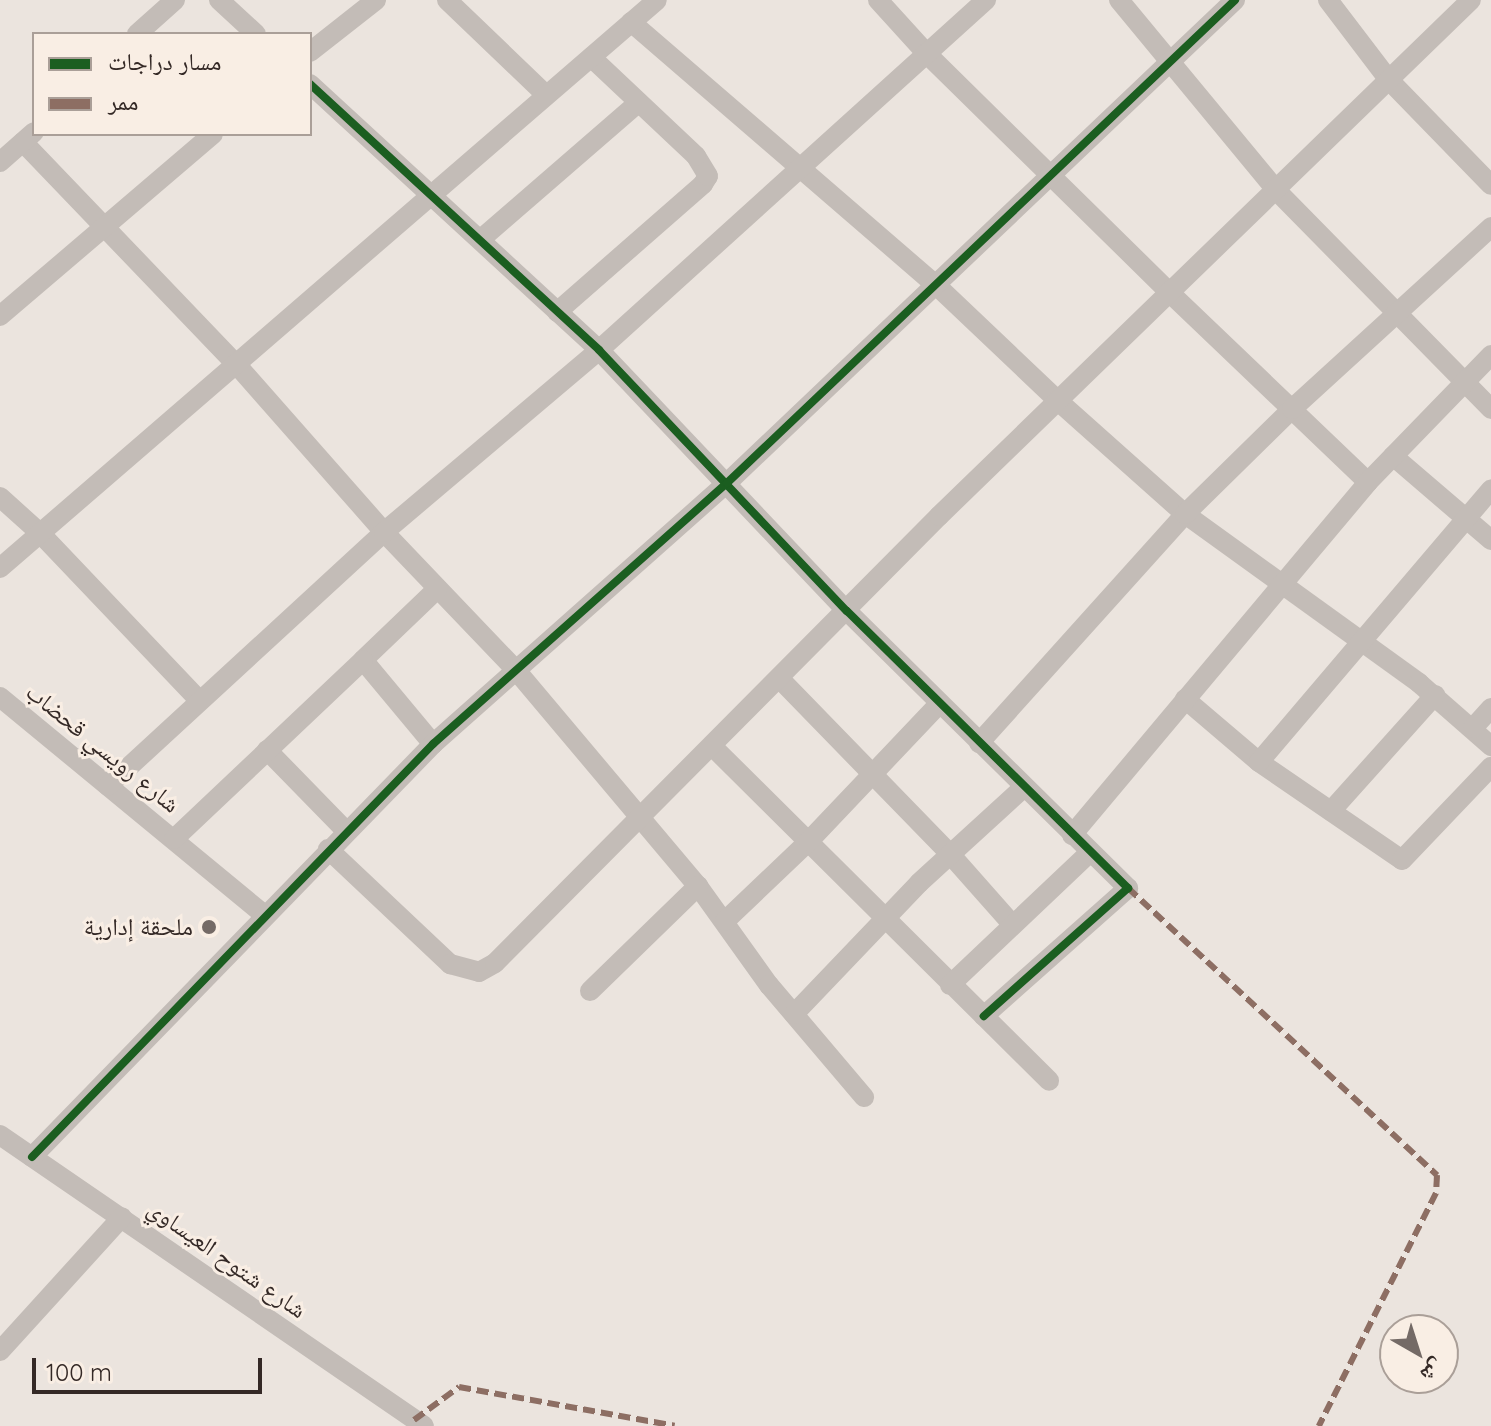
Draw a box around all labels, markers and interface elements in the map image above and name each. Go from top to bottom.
legend [32,32,312,136]
text: مسار دراجات [108,46,222,76]
text: ممر [108,86,139,116]
street label: شارع رويسي قحضاب [20,677,186,819]
place label: ملحقة إدارية [84,913,193,941]
marker: ملحقة إدارية [200,918,218,936]
street label: شارع شتوح العيساوي [142,1194,312,1324]
north arrow [1379,1314,1459,1394]
scale bar [36,1342,266,1392]
text: ش [1415,1353,1451,1389]
text: 100 m [46,1357,112,1387]

